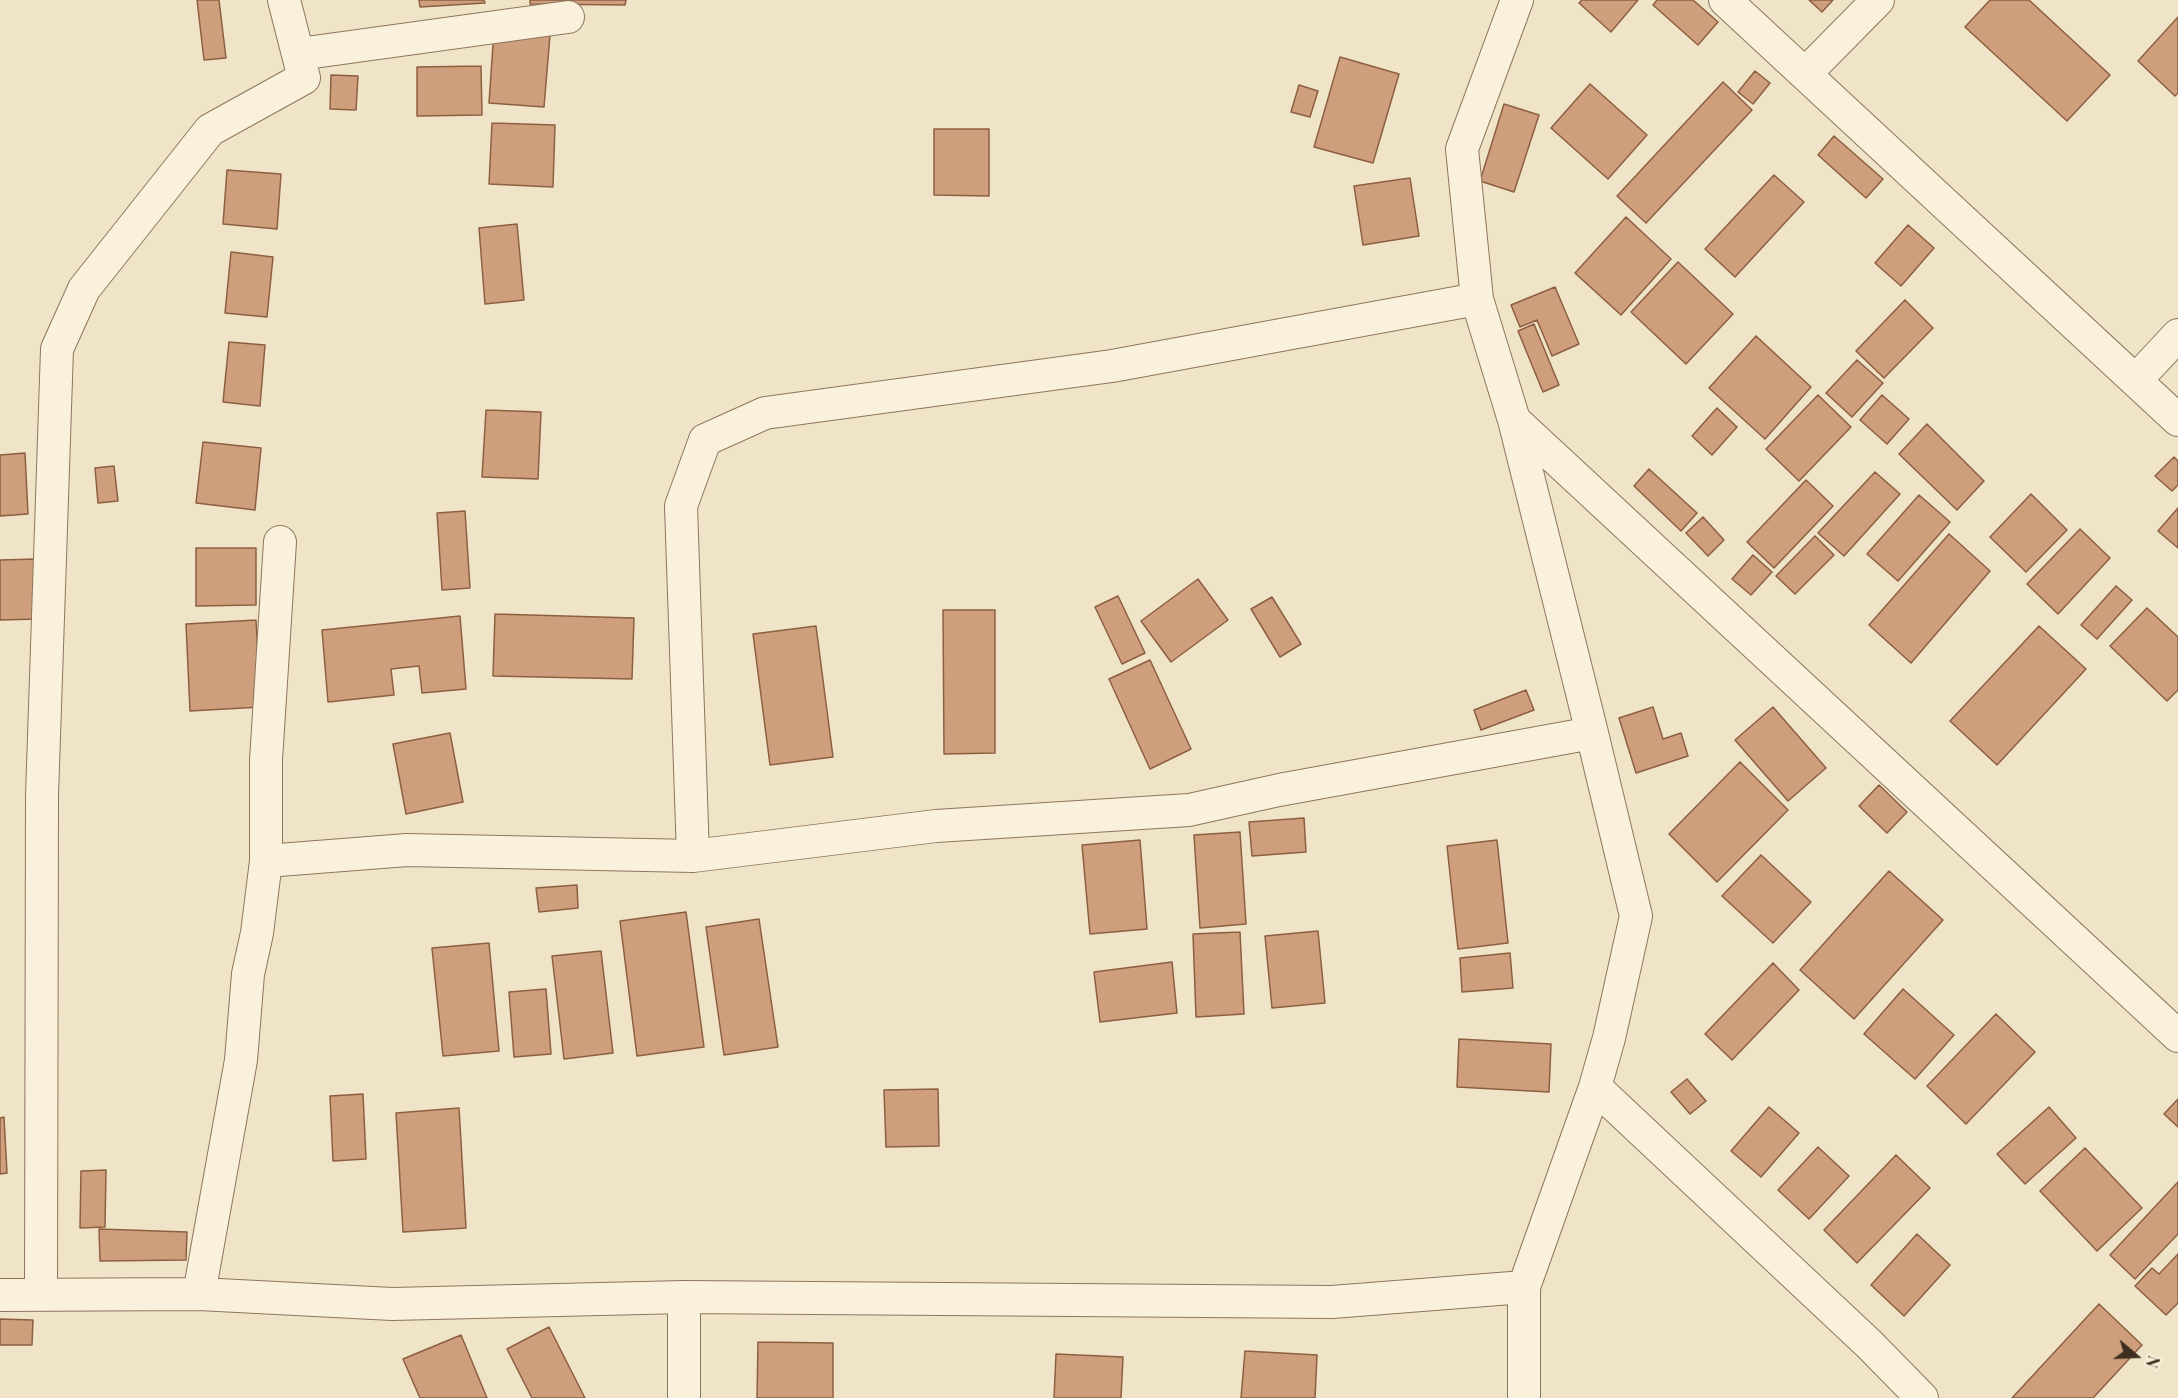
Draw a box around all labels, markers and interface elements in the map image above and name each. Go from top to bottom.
north arrow [2106,1326,2166,1386]
text: N [2142,1353,2165,1371]

